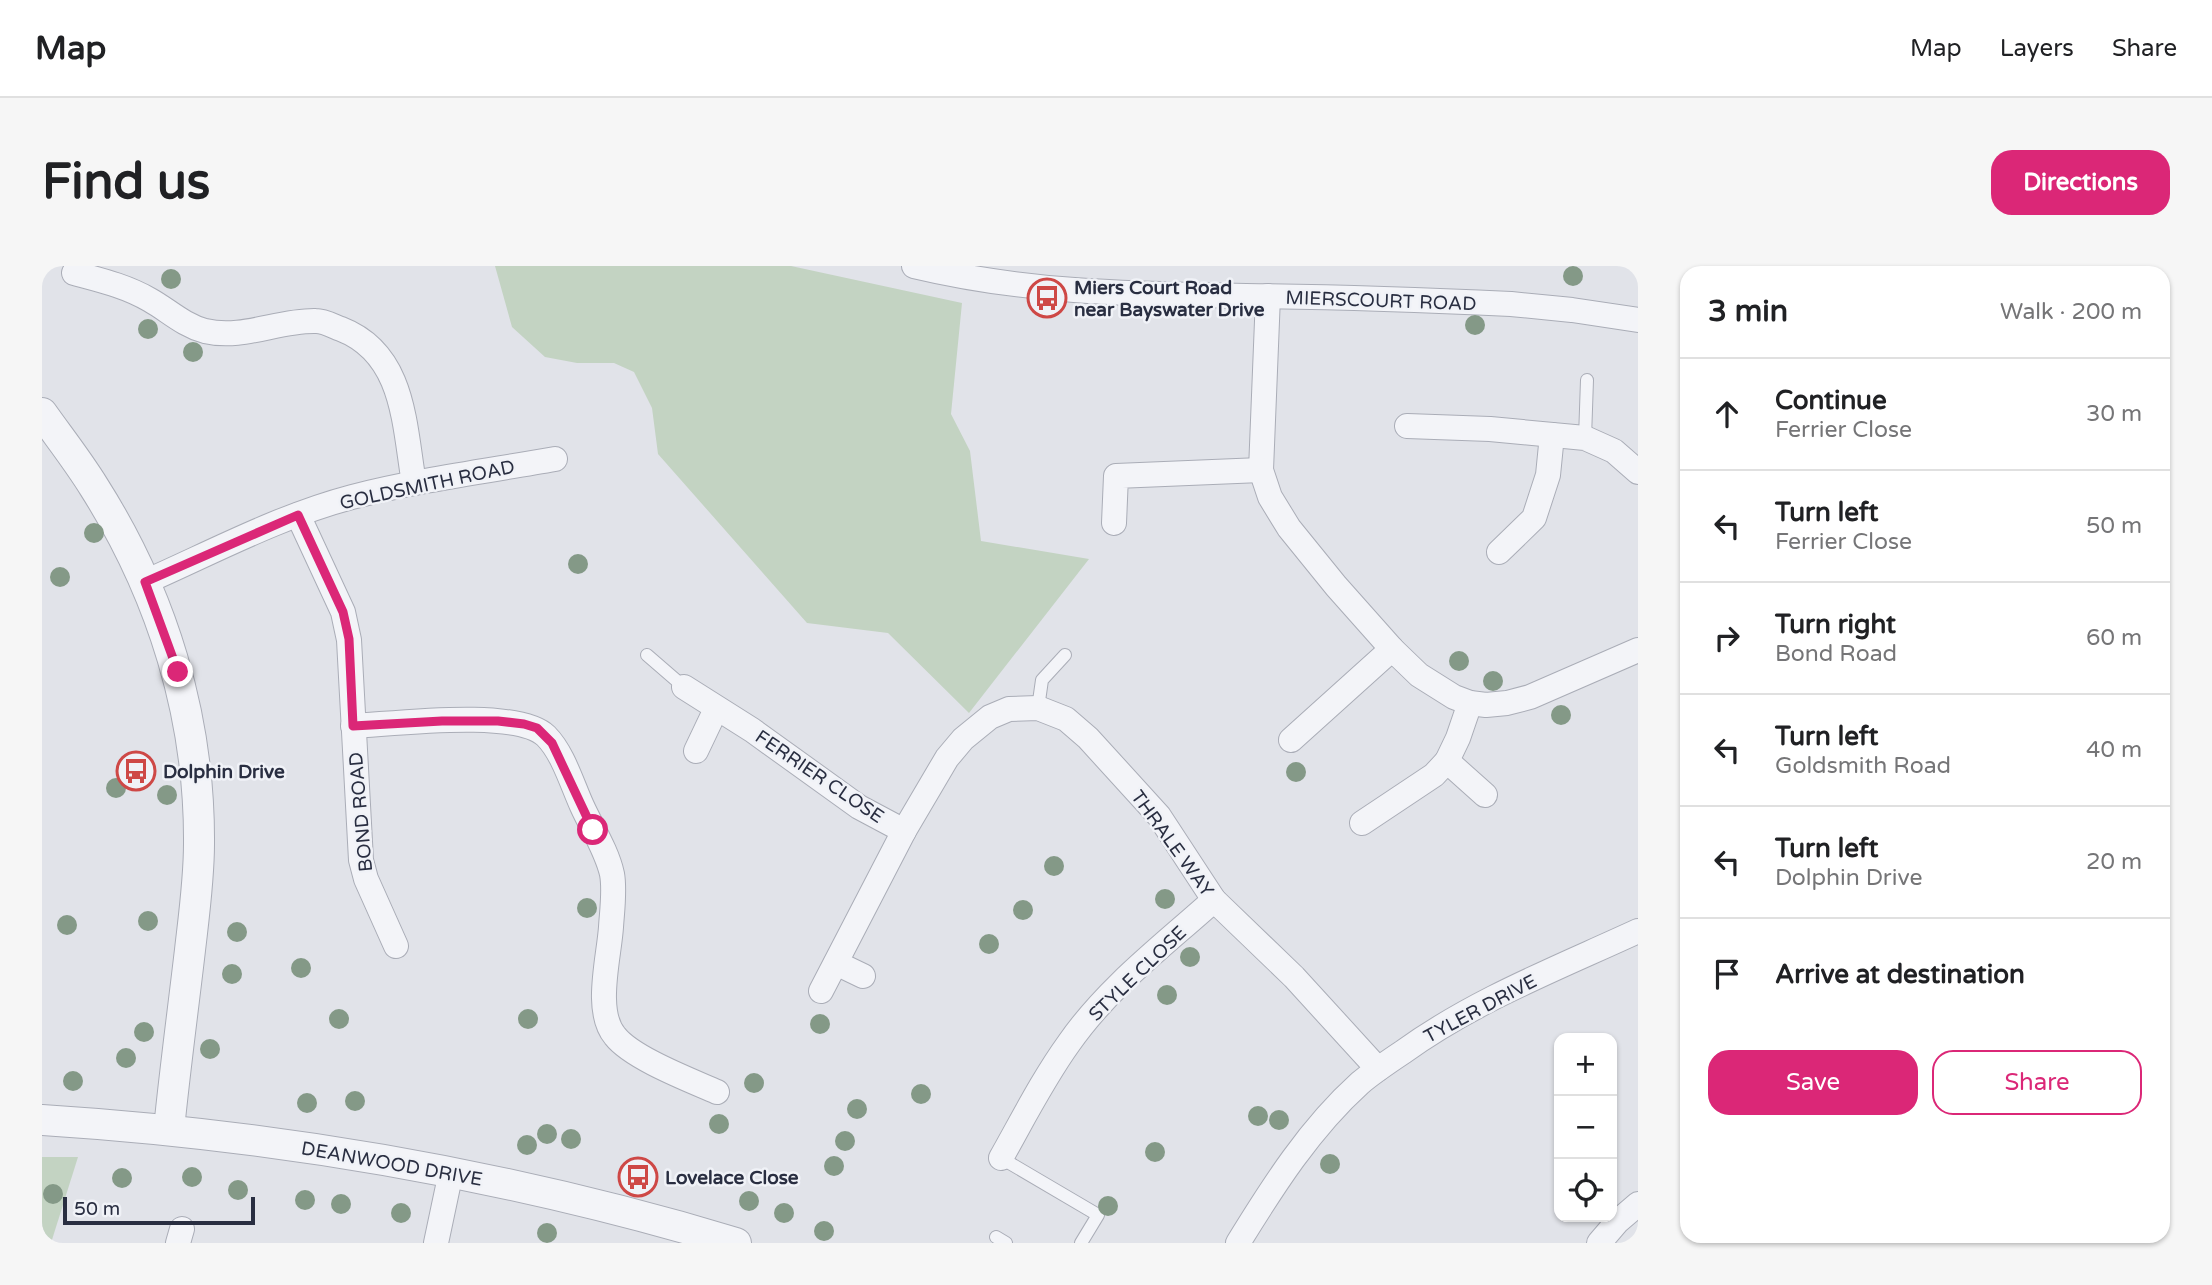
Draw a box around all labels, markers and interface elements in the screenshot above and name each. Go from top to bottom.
text: Map [35,29,106,68]
text: Map [1910,34,1962,63]
text: Layers [2000,34,2074,63]
text: Share [2112,34,2177,63]
button: Directions [1991,150,2170,215]
text: Find us [42,153,210,212]
bus stop icon: Miers Court Road near Bayswater Drive [1026,277,1068,319]
place label: Miers Court Road near Bayswater Drive [1074,277,1265,322]
street label: MIERSCOURT ROAD [1285,287,1477,315]
text: 3 min [1708,293,1788,330]
text: Walk · 200 m [2000,298,2142,326]
text: Continue [1775,385,1887,416]
icon: ahead [1708,395,1746,433]
text: 30 m [2086,400,2142,428]
text: Ferrier Close [1775,416,1912,444]
street label: GOLDSMITH ROAD [338,456,517,514]
text: Turn left [1775,497,1878,528]
icon: left [1708,507,1746,545]
text: 50 m [2086,512,2142,540]
text: Ferrier Close [1775,528,1912,556]
text: Turn right [1775,609,1896,640]
icon: right [1708,619,1746,657]
text: 60 m [2086,624,2142,652]
text: Bond Road [1775,640,1897,668]
route end [162,656,193,687]
text: Turn left [1775,721,1878,752]
street label: FERRIER CLOSE [751,726,888,828]
icon: left [1708,731,1746,769]
text: 40 m [2086,736,2142,764]
bus stop icon: Dolphin Drive [115,750,157,792]
street label: BOND ROAD [345,751,377,873]
text: Goldsmith Road [1775,752,1951,780]
place label: Dolphin Drive [163,761,285,784]
street label: THRALE WAY [1126,786,1218,901]
route start [577,814,608,845]
text: Turn left [1775,833,1878,864]
icon: left [1708,843,1746,881]
text: 20 m [2086,848,2142,876]
text: Dolphin Drive [1775,864,1922,892]
street label: STYLE CLOSE [1084,922,1191,1026]
icon: arrive [1708,955,1746,993]
text: Arrive at destination [1775,959,2025,990]
street label: TYLER DRIVE [1420,970,1541,1048]
map controls [1554,1033,1617,1222]
button: + [1554,1033,1617,1096]
button: Save [1708,1050,1918,1115]
button: Share [1932,1050,2142,1115]
button: − [1554,1096,1617,1159]
street label: DEANWOOD DRIVE [299,1137,484,1191]
bus stop icon: Lovelace Close [617,1156,659,1198]
button: locate [1554,1159,1617,1222]
place label: Lovelace Close [665,1167,799,1189]
scale bar [63,1194,256,1226]
text: 50 m [74,1198,120,1220]

